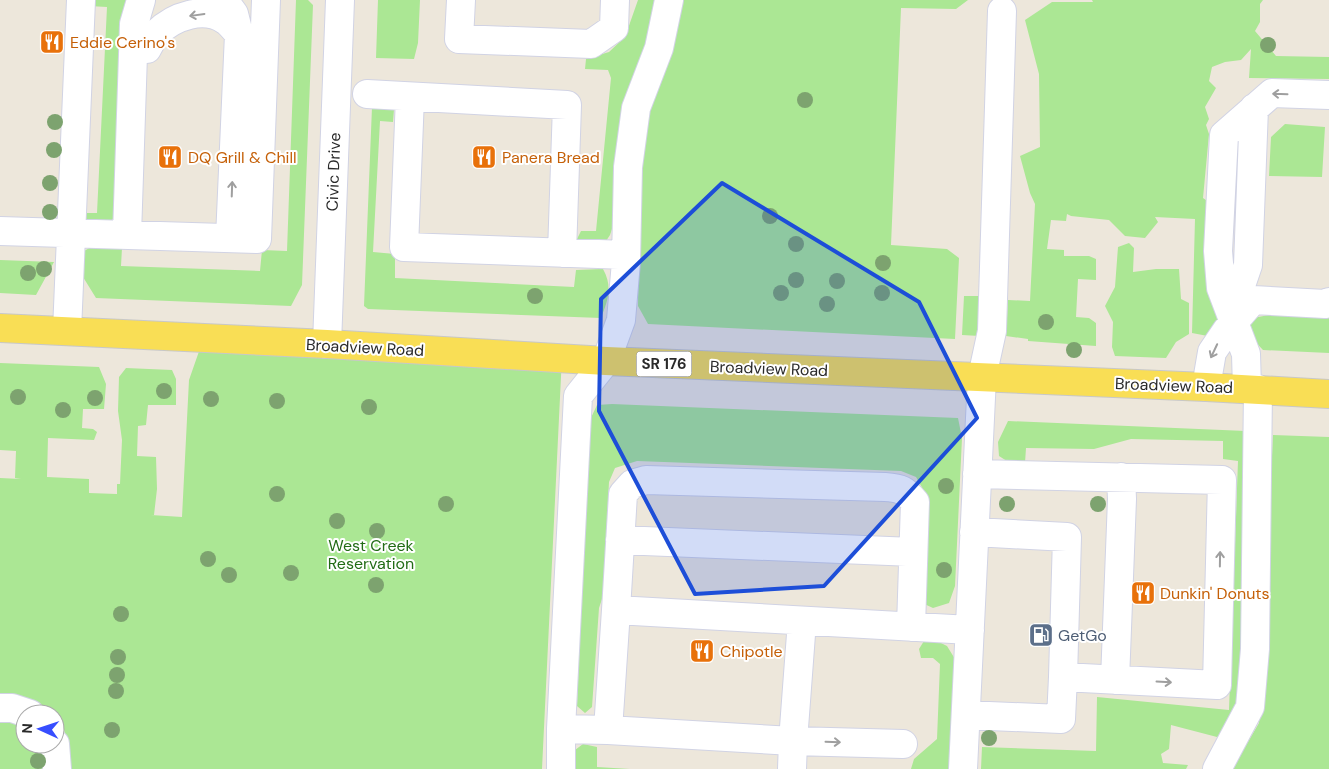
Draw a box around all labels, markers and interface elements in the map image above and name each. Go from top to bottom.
one-way arrow [190,10,206,20]
restaurant icon: Eddie Cerino's [39,29,65,55]
place label: Eddie Cerino's [70,32,175,53]
one-way arrow [1273,89,1289,98]
street label: Civic Drive [322,132,345,212]
restaurant icon: DQ Grill & Chill [157,144,183,170]
restaurant icon: Panera Bread [471,144,497,170]
place label: DQ Grill & Chill [188,147,297,168]
place label: Panera Bread [502,147,600,168]
one-way arrow [227,181,237,198]
street label: Broadview Road [305,334,425,361]
one-way arrow [1209,343,1219,358]
road number: SR 176 [636,352,692,376]
street label: Broadview Road [710,356,828,381]
street label: Broadview Road [1115,373,1233,398]
park label: West Creek Reservation [328,535,414,574]
one-way arrow [1216,551,1225,567]
restaurant icon: Dunkin' Donuts [1130,580,1156,606]
place label: Dunkin' Donuts [1160,583,1270,604]
fuel station icon: GetGo [1028,622,1054,648]
place label: GetGo [1058,625,1107,646]
restaurant icon: Chipotle [689,638,715,664]
place label: Chipotle [720,641,783,662]
one-way arrow [1155,678,1171,687]
north arrow [15,704,65,754]
text: N [18,723,36,734]
one-way arrow [825,737,841,747]

